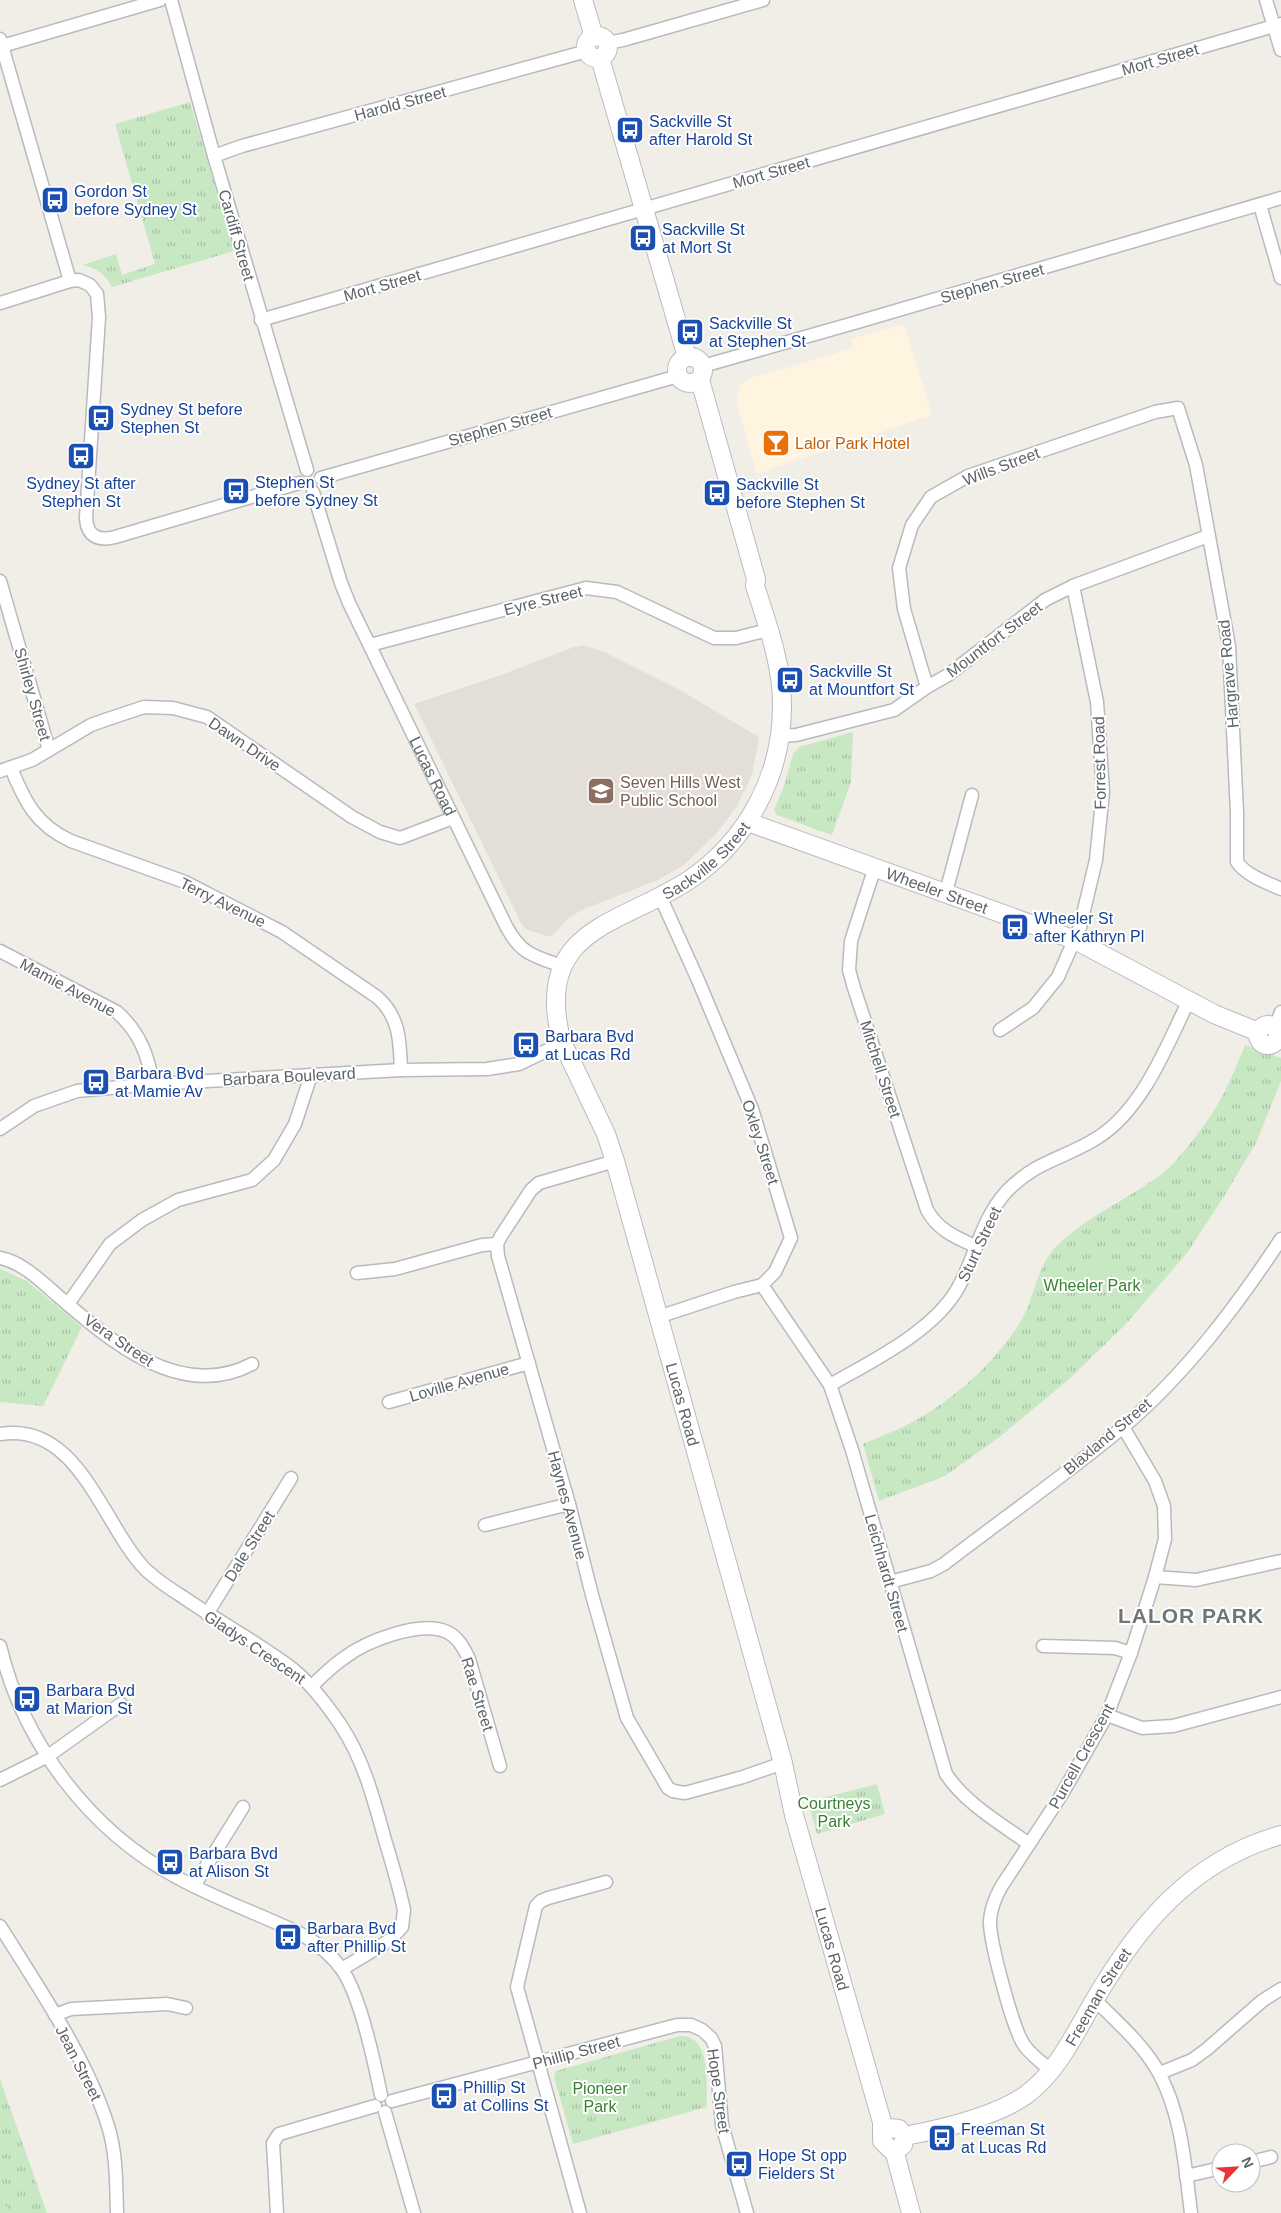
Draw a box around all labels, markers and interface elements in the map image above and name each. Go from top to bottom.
street label: Mort Street [1120,40,1201,79]
street label: Harold Street [352,83,448,124]
place label: Sackville St after Harold St [649,113,753,148]
bus stop icon: Sackville St after Harold St [615,115,645,145]
street label: Mort Street [731,153,812,192]
place label: Gordon St before Sydney St [74,183,197,218]
bus stop icon: Gordon St before Sydney St [40,185,70,215]
street label: Cardiff Street [215,188,258,283]
place label: Sackville St at Mort St [662,221,745,256]
bus stop icon: Sackville St at Mort St [628,223,658,253]
street label: Stephen Street [938,260,1046,306]
street label: Mort Street [342,266,423,305]
place label: Sackville St at Stephen St [709,315,807,350]
bus stop icon: Sackville St at Stephen St [675,317,705,347]
place label: Sydney St before Stephen St [120,401,243,436]
bus stop icon: Sydney St before Stephen St [86,403,116,433]
street label: Stephen Street [446,403,554,449]
bar icon: Lalor Park Hotel [761,428,791,458]
place label: Lalor Park Hotel [795,435,910,452]
bus stop icon: Sydney St after Stephen St [66,441,96,471]
street label: Wills Street [960,444,1043,489]
place label: Stephen St before Sydney St [255,474,378,509]
place label: Sydney St after Stephen St [26,475,136,510]
bus stop icon: Stephen St before Sydney St [221,476,251,506]
place label: Sackville St before Stephen St [736,476,866,511]
bus stop icon: Sackville St before Stephen St [702,478,732,508]
street label: Eyre Street [502,582,585,618]
street label: Mountfort Street [943,598,1046,681]
street label: Hargrave Road [1215,619,1242,729]
street label: Shirley Street [11,646,54,743]
place label: Sackville St at Mountfort St [809,663,914,698]
bus stop icon: Sackville St at Mountfort St [775,665,805,695]
street label: Dawn Drive [206,714,284,775]
street label: Forrest Road [1090,716,1109,810]
street label: Lucas Road [406,734,459,818]
place label: Seven Hills West Public School [620,774,741,809]
school or university icon: Seven Hills West Public School [586,776,616,806]
street label: Sackville Street [659,818,753,903]
street label: Wheeler Street [884,865,991,917]
street label: Terry Avenue [177,874,268,931]
place label: Wheeler St after Kathryn Pl [1034,910,1144,945]
bus stop icon: Wheeler St after Kathryn Pl [1000,912,1030,942]
street label: Mamie Avenue [17,955,118,1020]
street label: Mitchell Street [857,1018,904,1121]
place label: Barbara Bvd at Lucas Rd [545,1028,634,1063]
bus stop icon: Barbara Bvd at Lucas Rd [511,1030,541,1060]
place label: Barbara Bvd at Mamie Av [115,1065,204,1100]
street label: Barbara Boulevard [222,1065,356,1088]
bus stop icon: Barbara Bvd at Mamie Av [81,1067,111,1097]
street label: Oxley Street [739,1098,782,1187]
street label: Sturt Street [955,1203,1004,1284]
park label: Wheeler Park [1044,1277,1141,1294]
street label: Vera Street [81,1311,157,1370]
street label: Loville Avenue [407,1360,511,1405]
street label: Lucas Road [663,1361,702,1448]
street label: Blaxland Street [1060,1395,1155,1478]
street label: Haynes Avenue [545,1449,590,1561]
street label: Dale Street [221,1507,278,1585]
street label: Leichhardt Street [862,1512,912,1635]
district label: LALOR PARK [1118,1604,1264,1627]
street label: Gladys Crescent [201,1607,309,1688]
street label: Rae Street [458,1655,497,1734]
place label: Barbara Bvd at Marion St [46,1682,135,1717]
bus stop icon: Barbara Bvd at Marion St [12,1684,42,1714]
street label: Purcell Crescent [1046,1700,1118,1812]
park label: Courtneys Park [798,1795,870,1830]
place label: Barbara Bvd at Alison St [189,1845,278,1880]
bus stop icon: Barbara Bvd at Alison St [155,1847,185,1877]
street label: Lucas Road [812,1906,852,1993]
place label: Barbara Bvd after Phillip St [307,1920,406,1955]
bus stop icon: Barbara Bvd after Phillip St [273,1922,303,1952]
street label: Freeman Street [1062,1944,1135,2049]
street label: Jean Street [52,2023,105,2104]
street label: Phillip Street [531,2033,622,2072]
street label: Hope Street [704,2048,733,2135]
place label: Phillip St at Collins St [463,2079,549,2114]
park label: Pioneer Park [572,2080,628,2115]
bus stop icon: Phillip St at Collins St [429,2081,459,2111]
place label: Freeman St at Lucas Rd [961,2121,1046,2156]
bus stop icon: Freeman St at Lucas Rd [927,2123,957,2153]
north arrow [1211,2143,1261,2193]
place label: Hope St opp Fielders St [758,2147,847,2182]
bus stop icon: Hope St opp Fielders St [724,2149,754,2179]
text: N [1238,2155,1257,2170]

